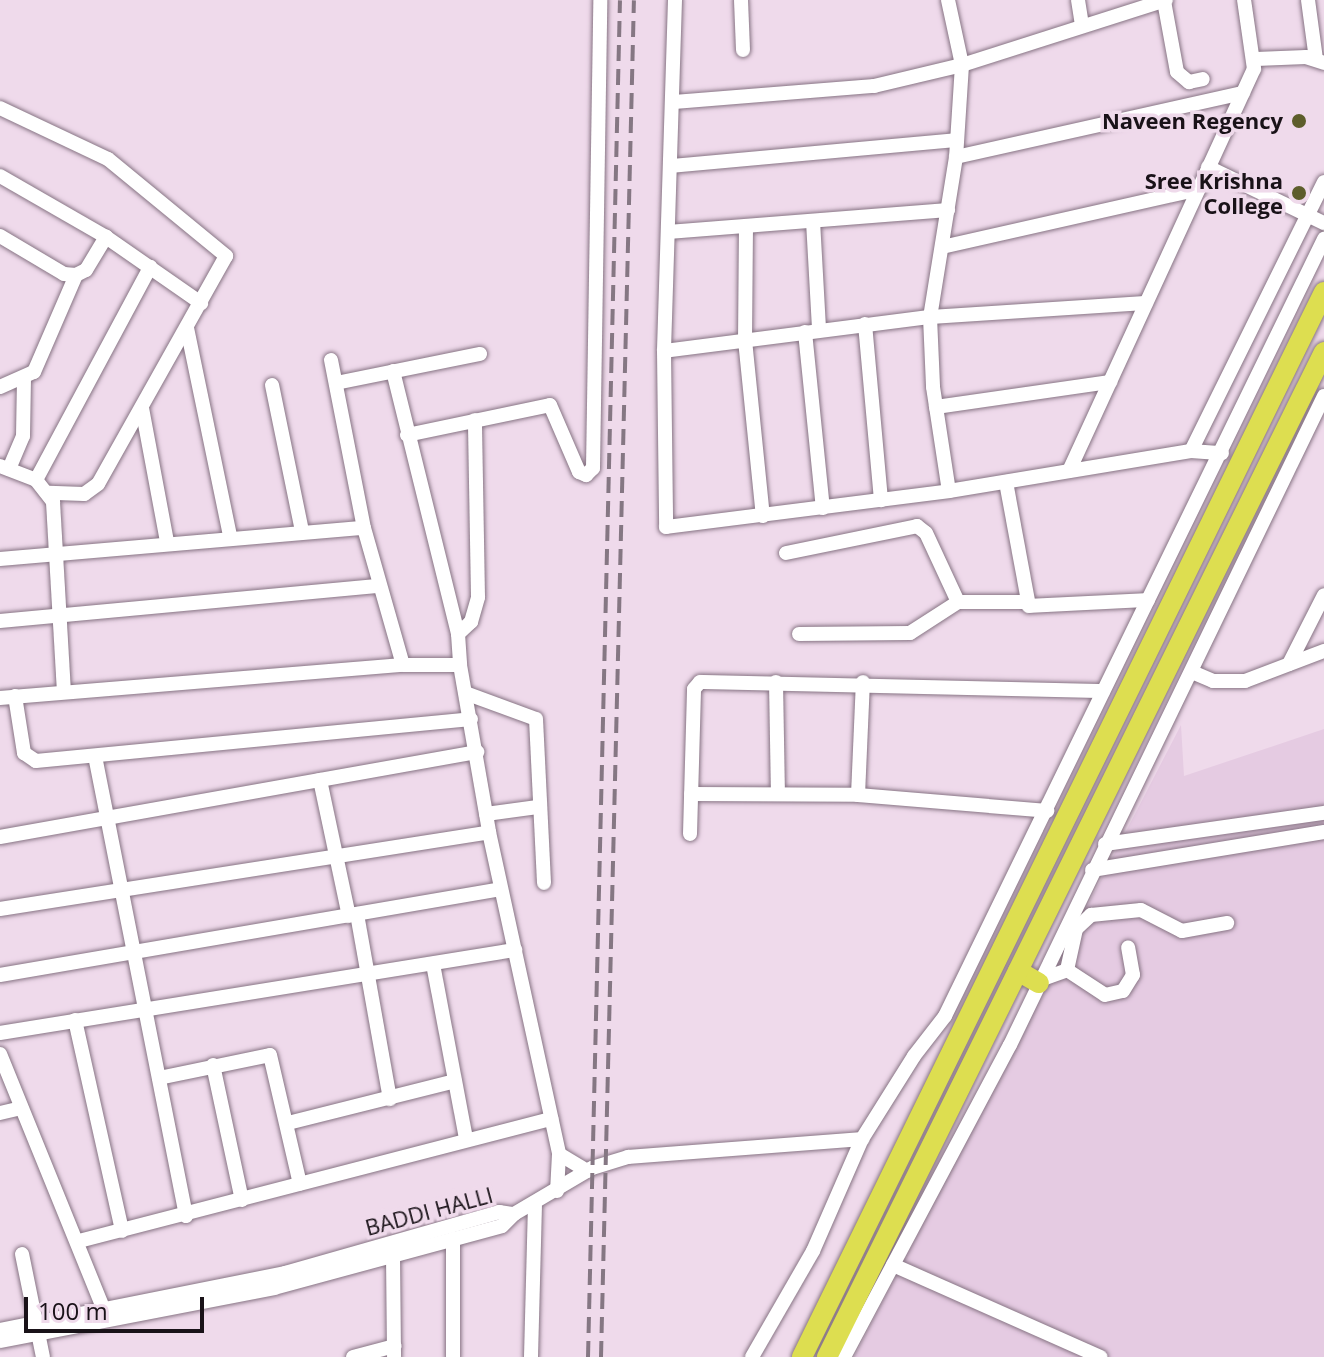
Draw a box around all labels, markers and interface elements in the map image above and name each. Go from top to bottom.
place label: Naveen Regency [1102,108,1283,134]
marker: Naveen Regency [1290,112,1308,130]
place label: Sree Krishna College [1145,167,1283,218]
marker: Sree Krishna College [1290,184,1308,202]
street label: BADDI HALLI [362,1181,496,1241]
scale bar [28,1281,208,1331]
text: 100 m [38,1294,108,1327]

